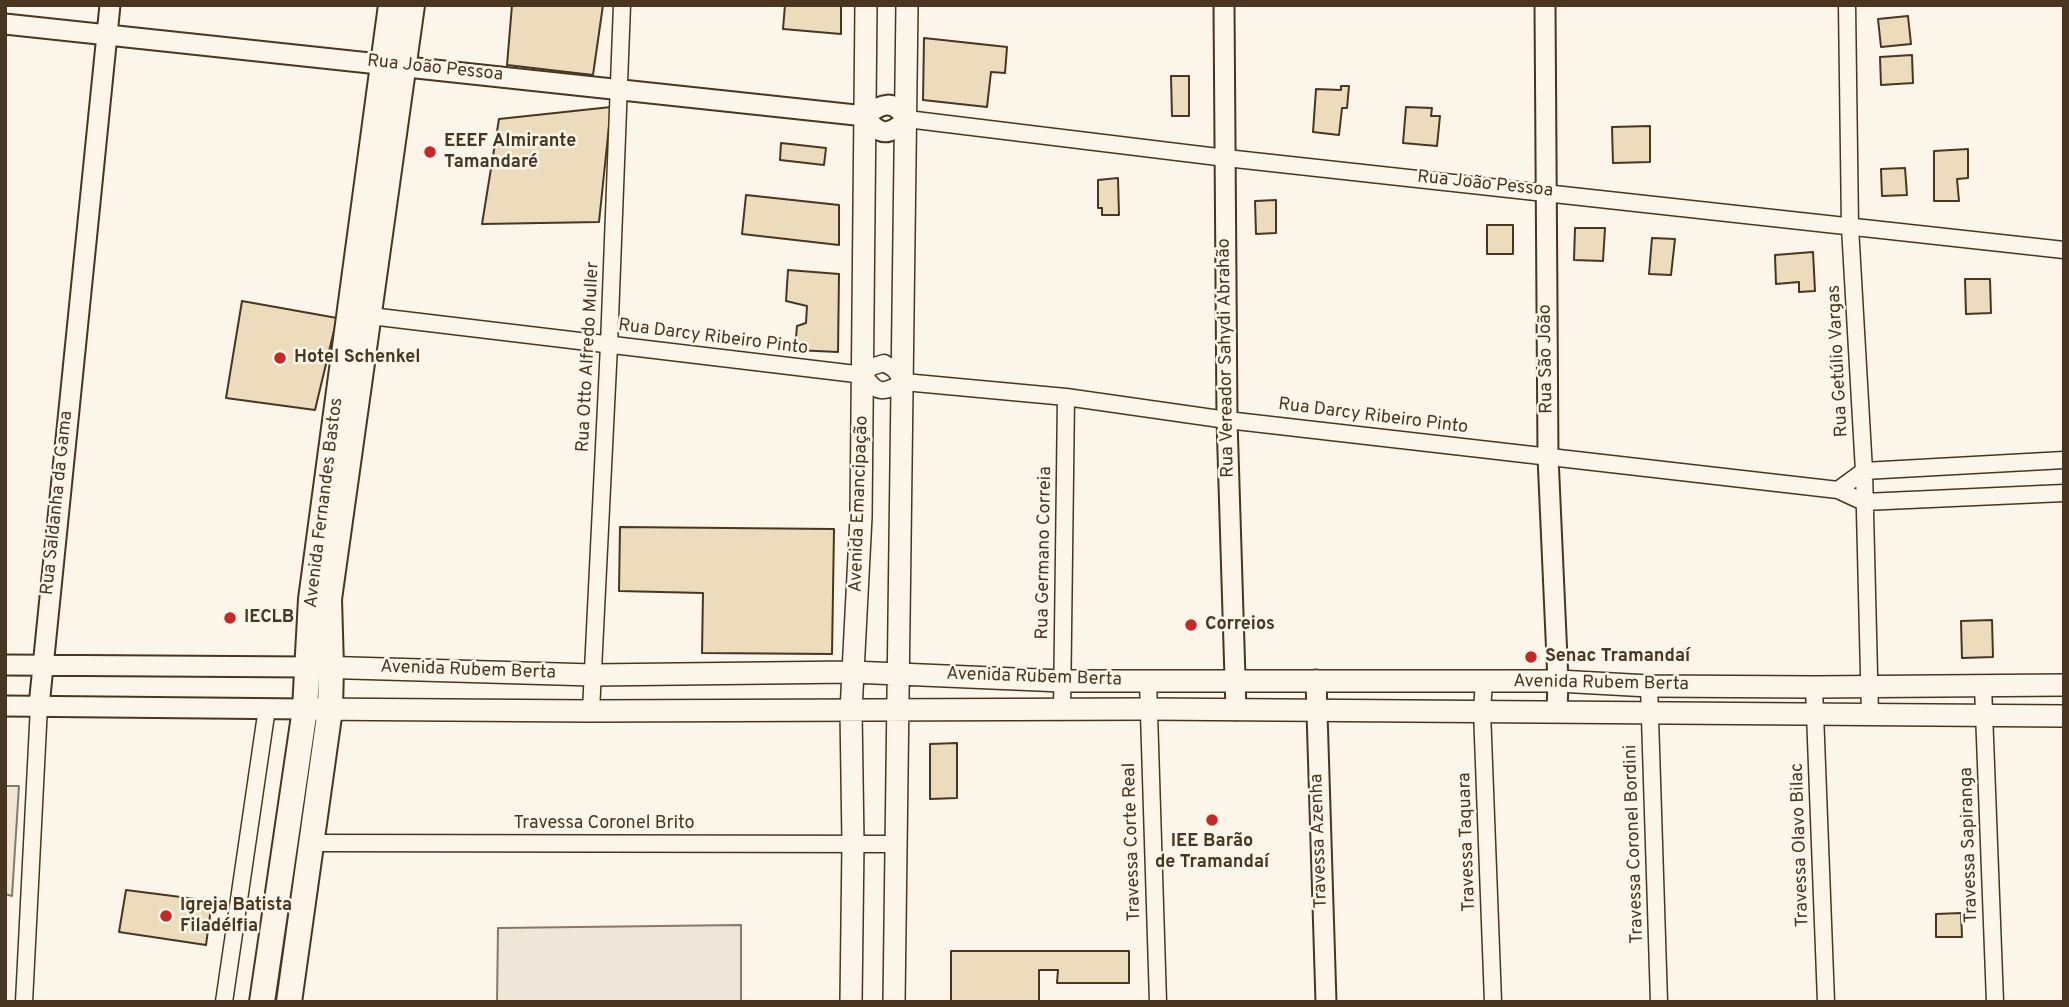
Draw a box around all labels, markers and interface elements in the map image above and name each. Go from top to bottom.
street label: Rua João Pessoa [366,51,504,87]
place label: EEEF Almirante Tamandaré [444,131,576,174]
marker: EEEF Almirante Tamandaré [422,144,438,160]
street label: Rua João Pessoa [1416,167,1554,203]
street label: Rua Vereador Sahydi Abrahão [1214,238,1240,478]
street label: Rua Otto Alfredo Muller [573,261,605,453]
street label: Rua Getúlio Vargas [1824,284,1854,438]
street label: Rua São João [1535,304,1559,414]
street label: Rua Darcy Ribeiro Pinto [617,316,809,360]
place label: Hotel Schenkel [294,347,421,369]
marker: Hotel Schenkel [272,350,288,366]
street label: Rua Darcy Ribeiro Pinto [1277,395,1469,439]
street label: Avenida Fernandes Bastos [301,397,349,609]
street label: Rua Saldanha da Gama [38,410,78,596]
street label: Avenida Emancipação [846,415,874,593]
street label: Rua Germano Correia [1033,466,1057,640]
place label: IECLB [244,607,294,629]
marker: IECLB [222,610,238,626]
place label: Correios [1205,614,1275,636]
marker: Correios [1183,617,1199,633]
place label: Senac Tramandaí [1545,646,1690,668]
marker: Senac Tramandaí [1523,649,1539,665]
street label: Avenida Rubem Berta [380,657,556,685]
street label: Avenida Rubem Berta [946,664,1122,692]
street label: Avenida Rubem Berta [1513,672,1689,696]
street label: Travessa Coronel Bordini [1621,744,1649,944]
street label: Travessa Corte Real [1119,762,1147,922]
street label: Travessa Olavo Bilac [1787,762,1815,928]
street label: Travessa Sapiranga [1956,767,1984,923]
street label: Travessa Taquara [1455,772,1481,912]
street label: Travessa Azenha [1307,773,1333,909]
marker: IEE Barão de Tramandaí [1204,812,1220,828]
street label: Travessa Coronel Brito [513,813,695,835]
place label: IEE Barão de Tramandaí [1155,831,1269,874]
place label: Igreja Batista Filadélfia [180,895,292,937]
marker: Igreja Batista Filadélfia [158,908,174,924]

